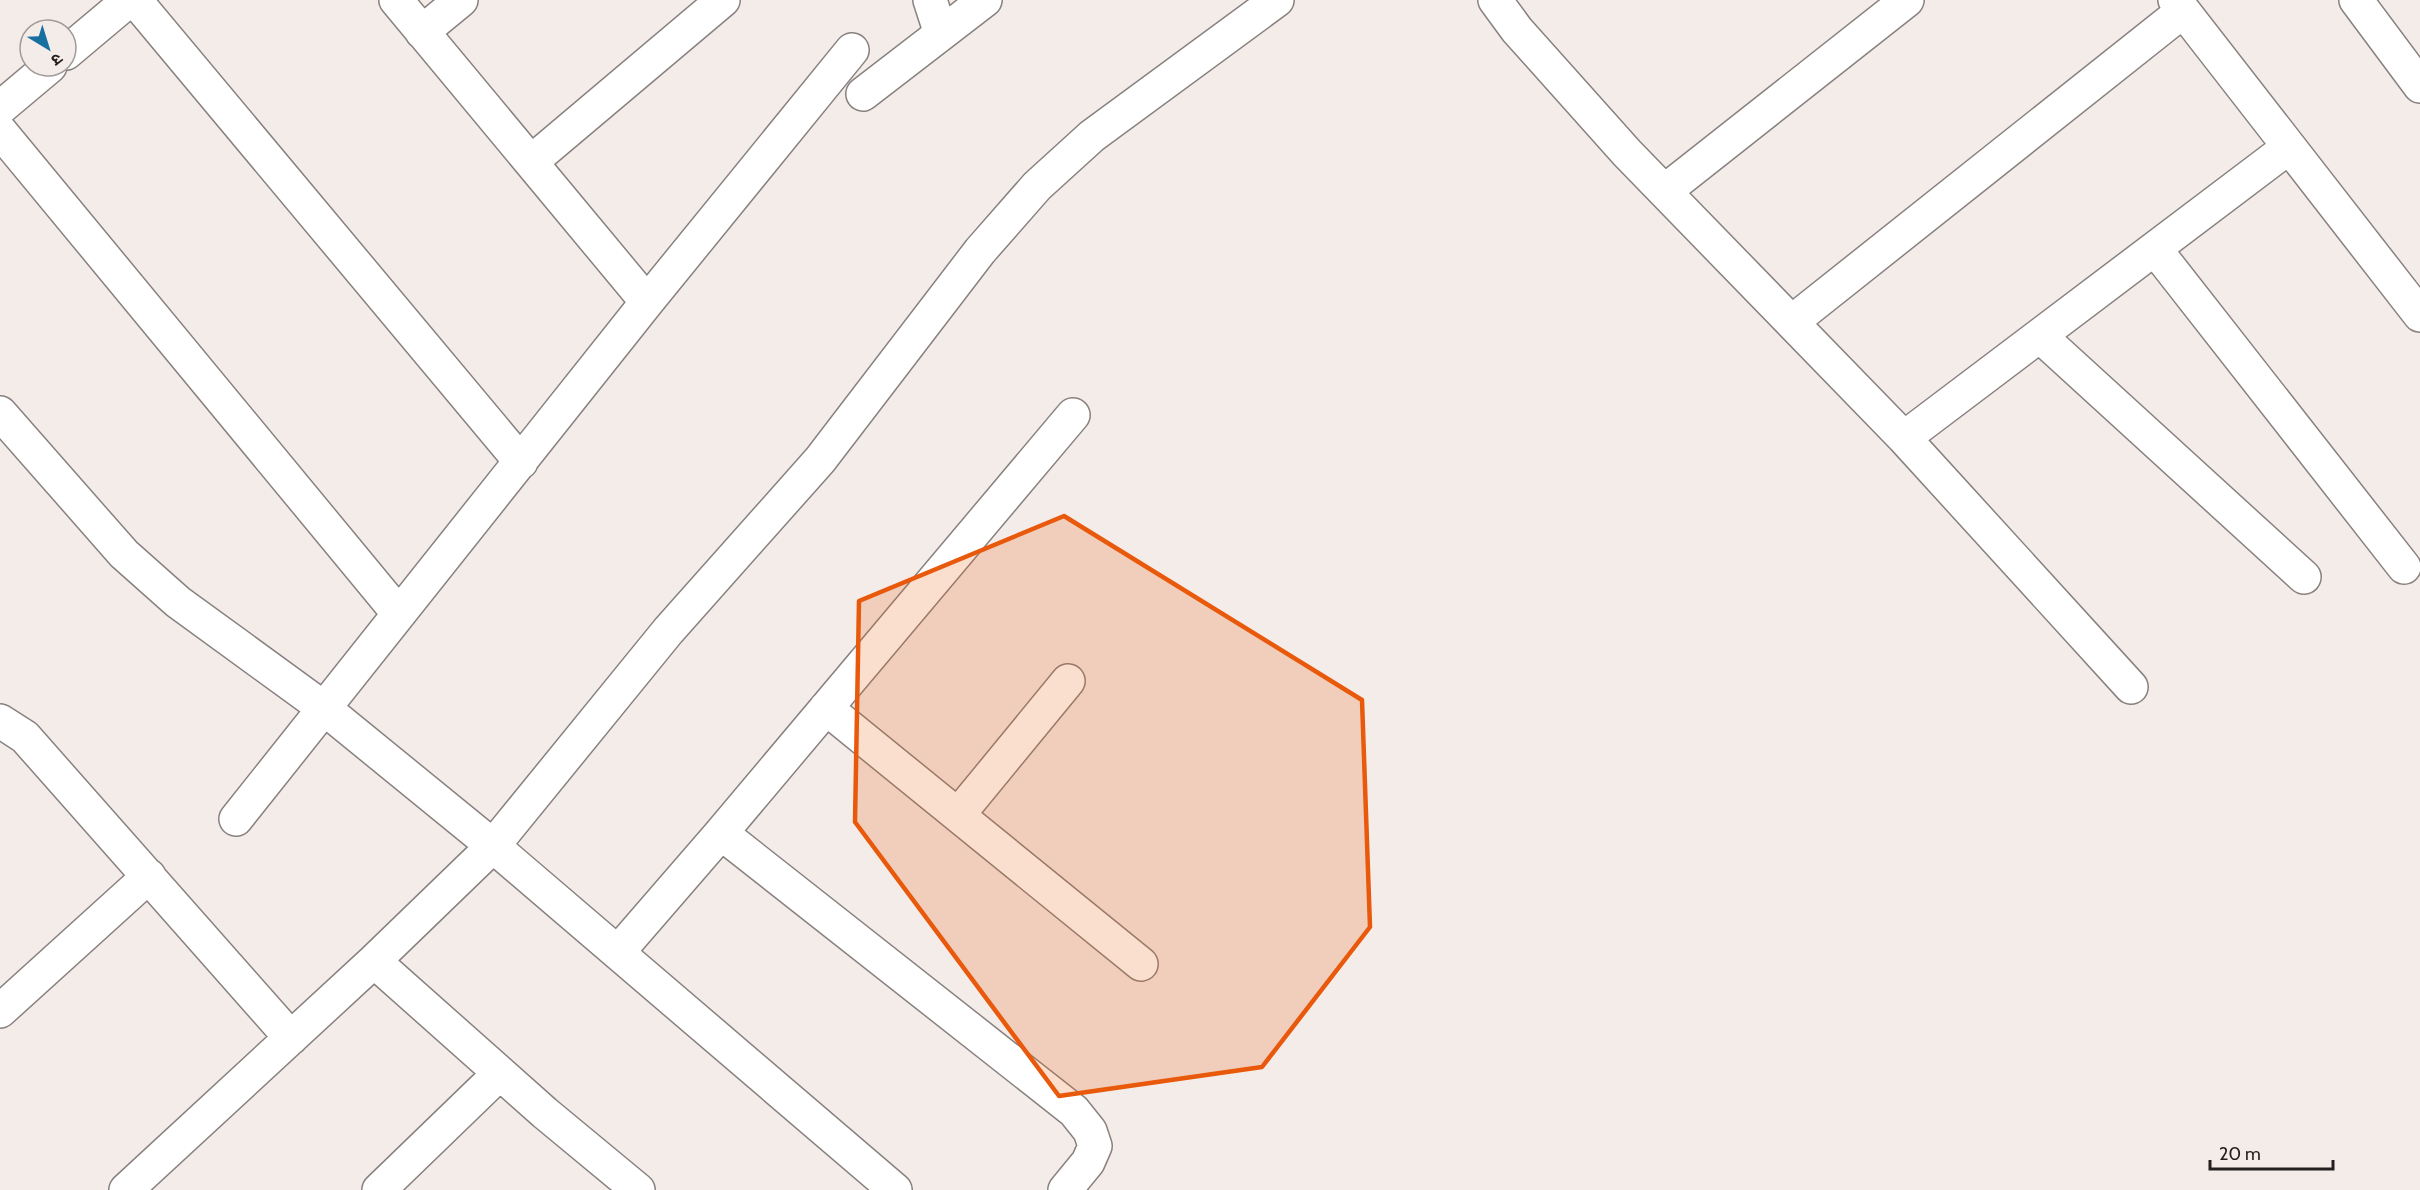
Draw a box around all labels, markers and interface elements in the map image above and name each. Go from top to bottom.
north arrow [18,18,78,78]
text: उ [47,49,66,70]
scale bar [2210,1133,2333,1171]
text: 20 m [2219,1143,2261,1165]

